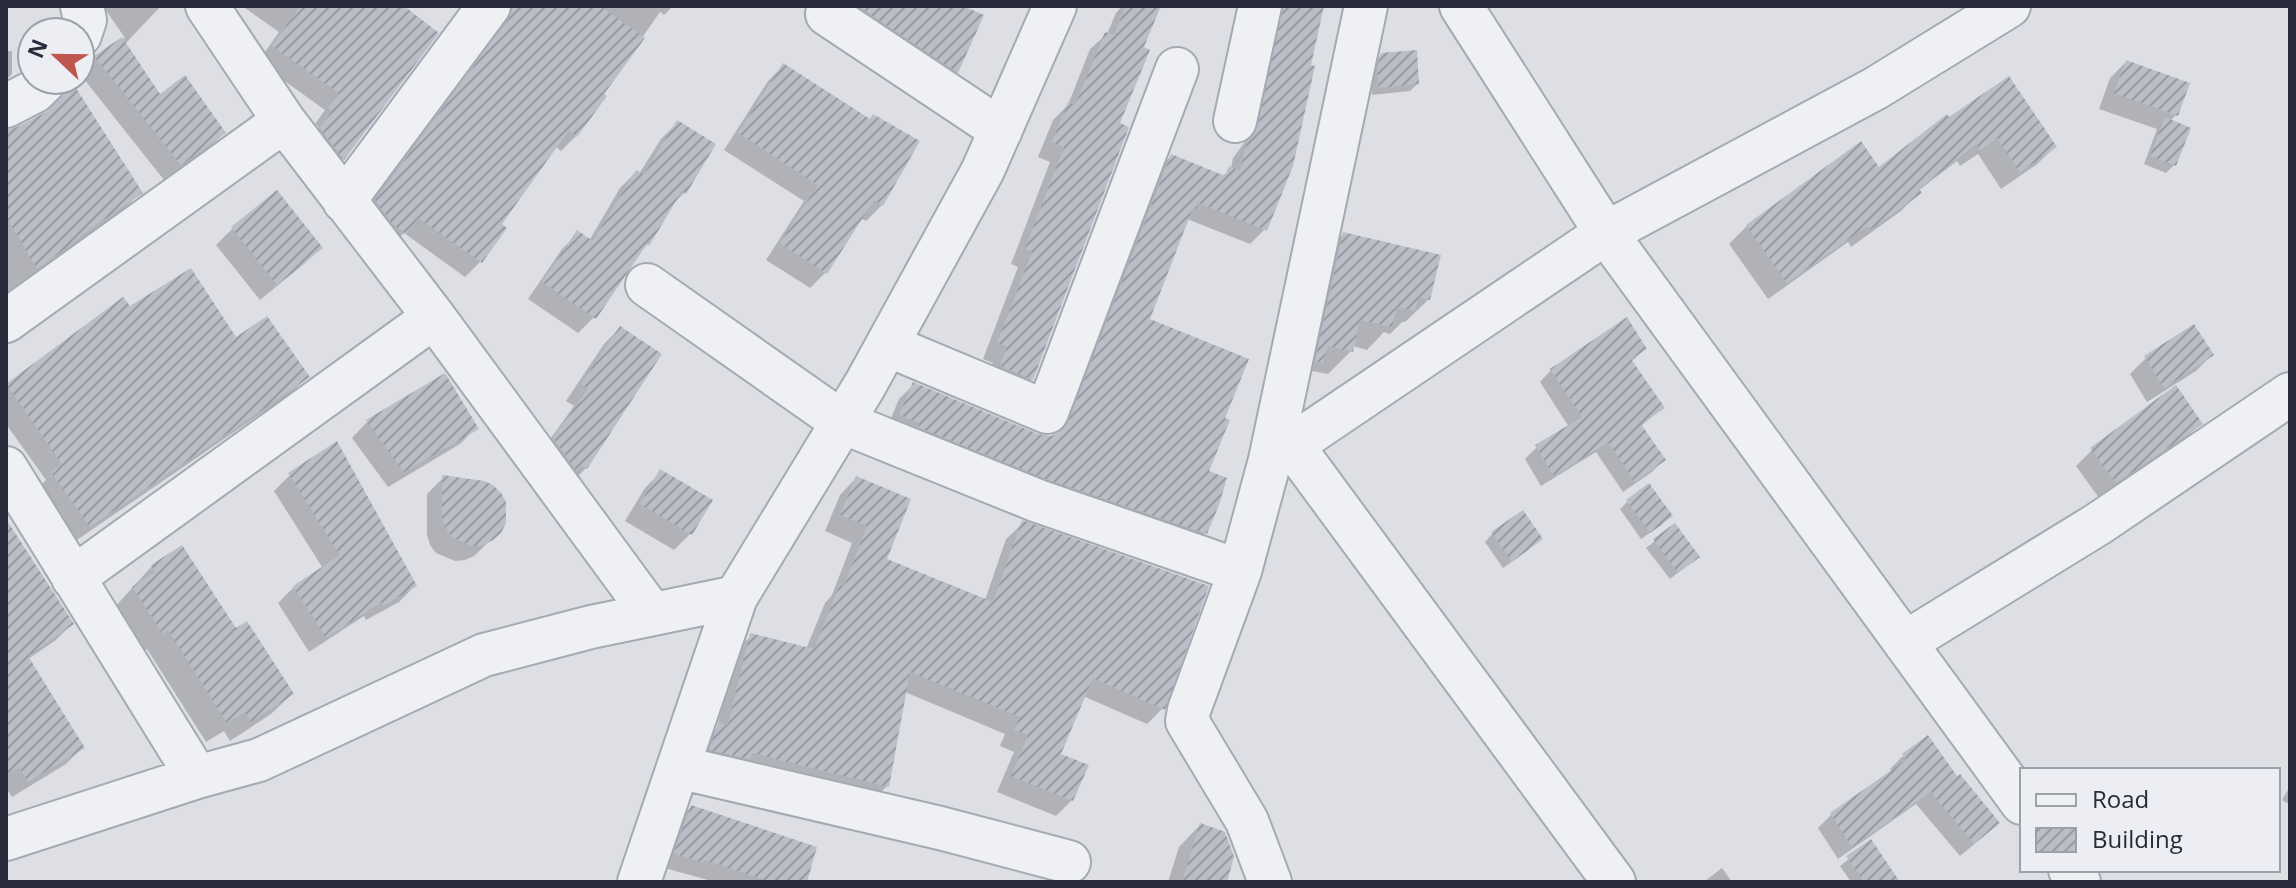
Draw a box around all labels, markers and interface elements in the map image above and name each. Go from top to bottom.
north arrow [16,16,96,96]
text: N [19,34,54,62]
legend [2020,768,2280,872]
text: Road [2092,782,2149,815]
text: Building [2092,822,2183,855]

